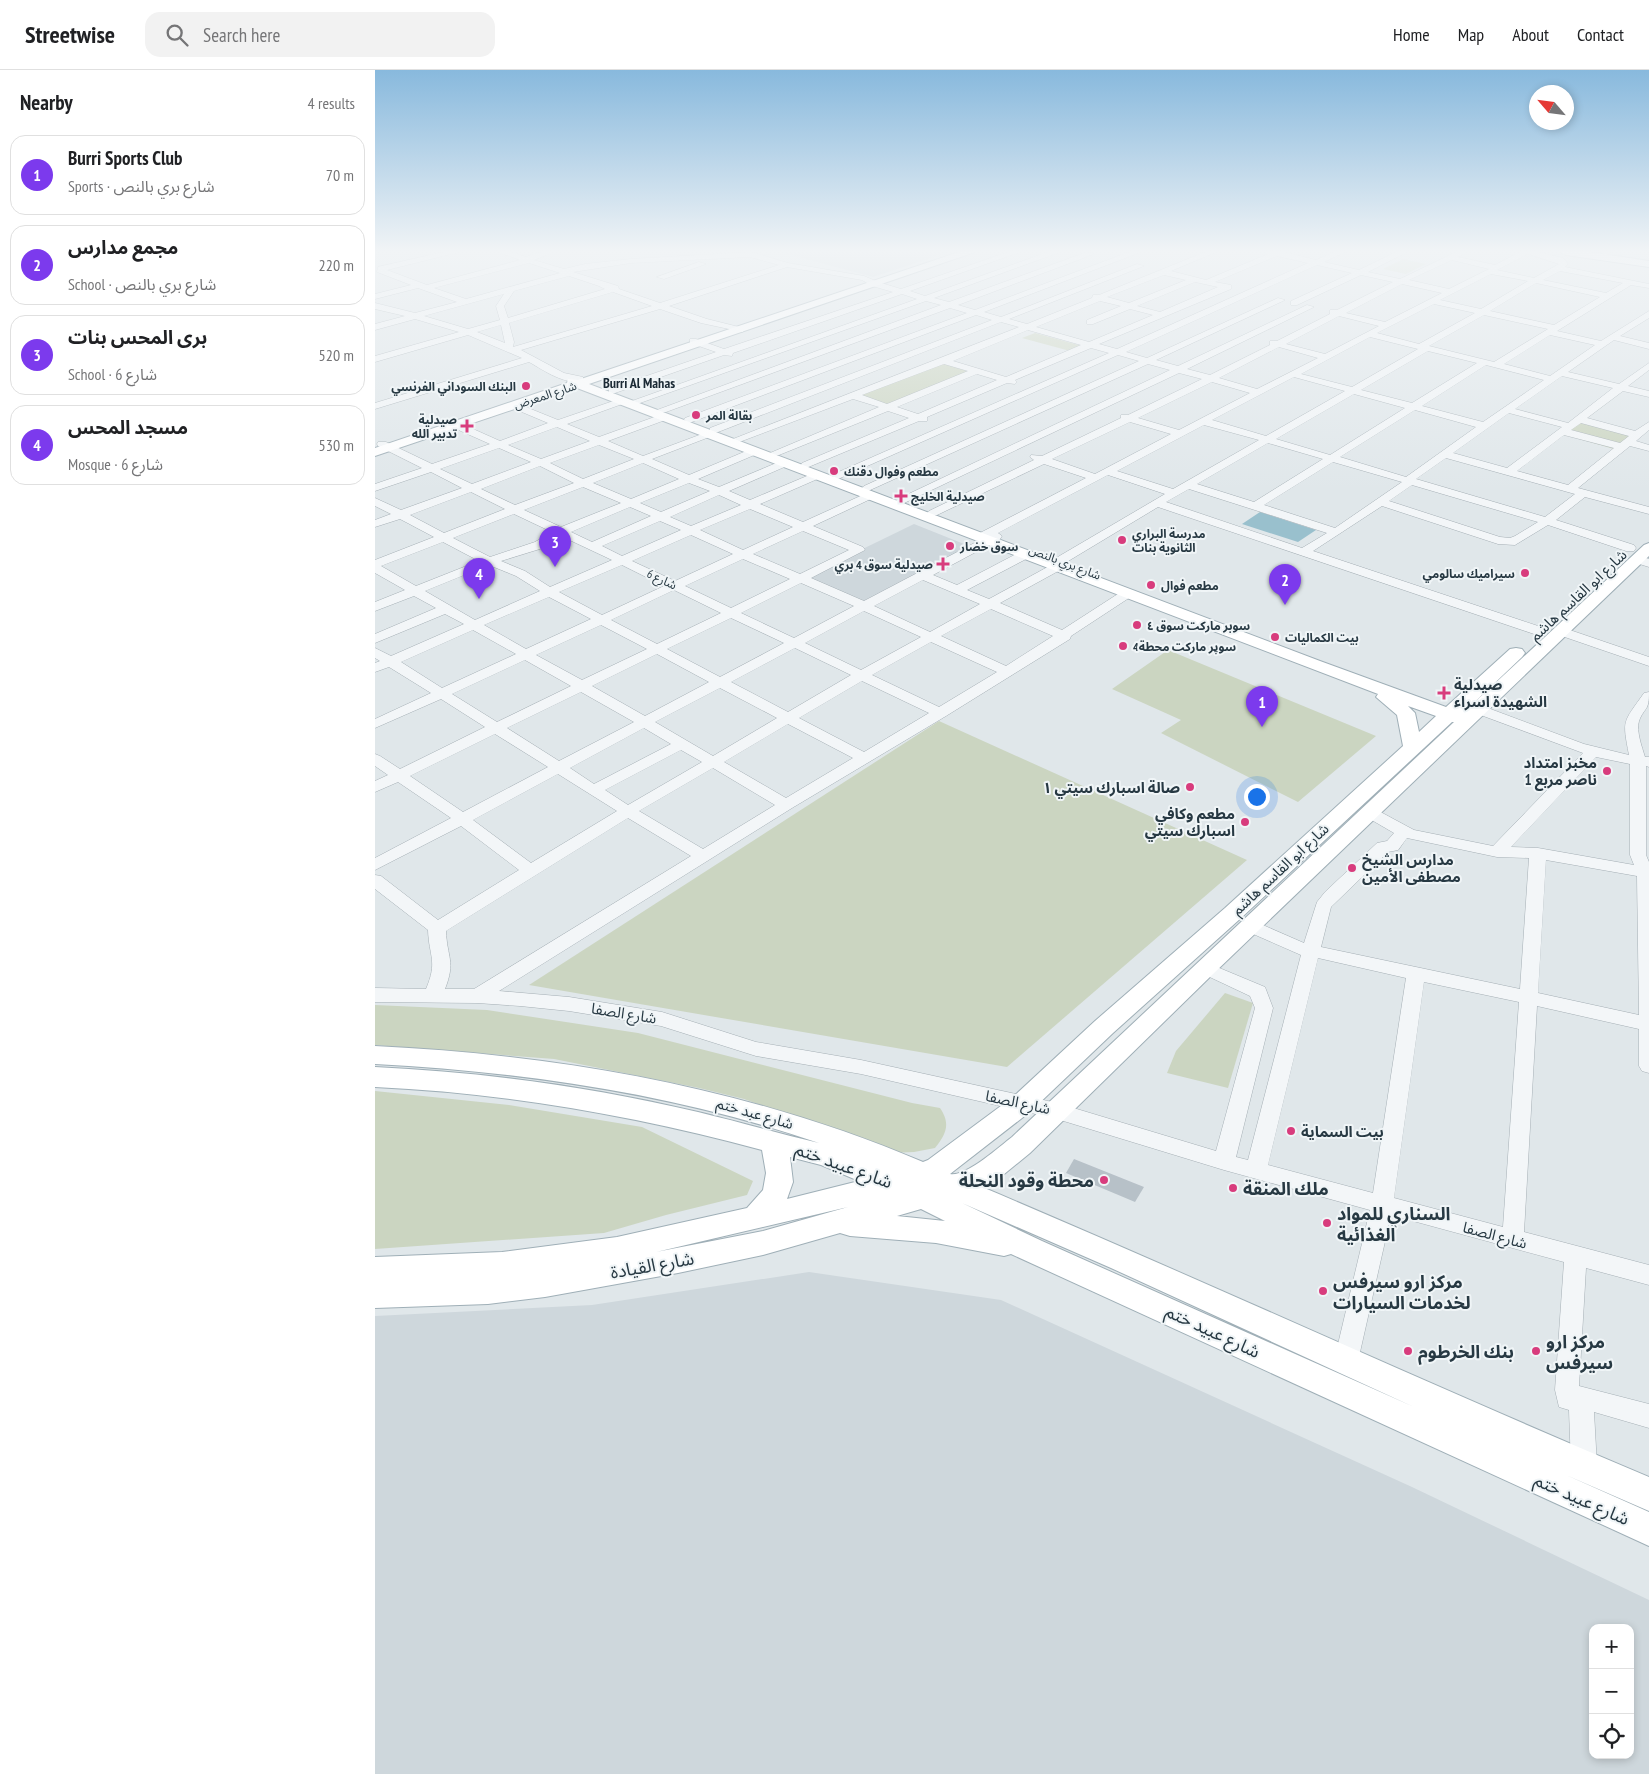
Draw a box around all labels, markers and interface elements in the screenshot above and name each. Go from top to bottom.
search box [145,12,495,57]
text: Streetwise [25,19,115,50]
icon: search [163,21,191,49]
text: Search here [203,23,280,47]
text: Home [1393,23,1430,46]
text: Map [1458,23,1484,46]
text: About [1512,23,1549,46]
text: Contact [1577,23,1624,46]
north arrow [1529,85,1574,130]
text: Nearby [20,89,73,116]
text: 4 results [308,93,355,113]
text: Burri Sports Club [68,146,182,170]
text: 1 [33,165,41,185]
text: 70 m [326,165,354,185]
text: Sports · شارع بري بالنص [68,176,215,196]
text: مجمع مدارس [68,235,178,259]
text: 2 [33,255,41,275]
text: 220 m [319,255,354,275]
text: School · شارع بري بالنص [68,274,216,294]
text: برى المحس بنات [68,325,207,349]
text: 3 [33,345,41,365]
text: 520 m [319,345,354,365]
text: School · شارع 6 [68,364,157,384]
district label: Burri Al Mahas [603,374,675,392]
street label: شارع المعرض [512,378,579,414]
place label: البنك السوداني الفرنسي [391,379,516,396]
marker: البنك السوداني الفرنسي [520,380,532,392]
place label: بقالة المر [705,408,753,423]
marker: بقالة المر [690,409,702,421]
place label: صيدلية تدبير الله [412,412,458,441]
text: مسجد المحس [68,415,188,439]
marker: صيدلية تدبير الله [461,420,473,432]
text: 4 [33,435,41,455]
text: 530 m [319,435,354,455]
text: Mosque · شارع 6 [68,454,163,474]
place label: مطعم وفوال دقنك [844,464,939,481]
marker: مطعم وفوال دقنك [828,465,840,477]
place label: صيدلية الخليج [911,489,985,506]
marker: صيدلية الخليج [895,490,907,502]
pin: 3 [539,526,571,567]
place label: مدرسة البراري الثانوية بنات [1132,526,1206,555]
marker: مدرسة البراري الثانوية بنات [1116,534,1128,546]
place label: سوق خضار [959,539,1018,554]
marker: سوق خضار [944,540,956,552]
street label: شارع بري بالنص [1026,541,1103,585]
street label: شارع ابو القاسم هاشم [1525,545,1633,647]
place label: صيدلية سوق 4 بري [835,557,933,574]
pin: 4 [463,558,495,599]
marker: صيدلية سوق 4 بري [937,558,949,570]
pin: 2 [1269,564,1301,605]
street label: شارع 6 [644,566,679,594]
place label: سيراميك سالومي [1423,566,1515,583]
marker: سيراميك سالومي [1519,567,1531,579]
place label: مطعم فوال [1161,578,1219,595]
marker: مطعم فوال [1145,579,1157,591]
place label: سوبر ماركت سوق ٤ [1147,618,1250,633]
marker: سوبر ماركت سوق ٤ [1131,619,1143,631]
place label: بيت الكماليات [1285,630,1359,645]
marker: بيت الكماليات [1269,631,1281,643]
place label: سوپر مارکت محطة4 [1133,639,1236,655]
marker: سوپر مارکت محطة4 [1117,640,1129,652]
place label: صيدلية الشهيدة اسراء [1454,675,1547,711]
pin: 1 [1246,686,1278,727]
marker: صيدلية الشهيدة اسراء [1438,687,1450,699]
place label: مخبز امتداد ناصر مربع 1 [1523,753,1597,791]
marker: مخبز امتداد ناصر مربع 1 [1601,765,1613,777]
place label: صالة اسبارك سيتي ١ [1043,778,1180,799]
marker: صالة اسبارك سيتي ١ [1184,781,1196,793]
your location [1244,784,1270,810]
place label: مطعم وكافي اسبارك سيتي [1145,804,1235,842]
marker: مطعم وكافي اسبارك سيتي [1239,816,1251,828]
street label: شارع ابو القاسم هاشم [1227,819,1335,921]
place label: مدارس الشيخ مصطفى الأمين [1362,850,1461,886]
marker: مدارس الشيخ مصطفى الأمين [1346,862,1358,874]
street label: شارع الصفا [589,998,658,1031]
street label: شارع الصفا [983,1086,1052,1121]
street label: شارع عبد ختم [714,1093,796,1136]
place label: بيت السماية [1301,1122,1384,1141]
marker: بيت السماية [1285,1125,1297,1137]
street label: شارع عبيد ختم [791,1137,896,1196]
place label: محطة وقود النحلة [959,1169,1094,1192]
marker: محطة وقود النحلة [1098,1174,1110,1186]
place label: ملك المنقة [1243,1177,1329,1200]
marker: ملك المنقة [1227,1182,1239,1194]
place label: السناري للمواد الغذائية [1337,1202,1451,1246]
marker: السناري للمواد الغذائية [1321,1217,1333,1229]
street label: شارع الصفا [1460,1217,1530,1256]
street label: شارع القيادة [608,1246,696,1287]
place label: مركز ارو سيرفس لخدمات السيارات [1333,1270,1471,1314]
marker: مركز ارو سيرفس لخدمات السيارات [1317,1285,1329,1297]
street label: شارع عبيد ختم [1161,1299,1264,1366]
place label: مركز ارو سيرفس [1546,1330,1613,1374]
place label: بنك الخرطوم [1418,1340,1514,1365]
marker: بنك الخرطوم [1402,1345,1414,1357]
marker: مركز ارو سيرفس [1530,1345,1542,1357]
street label: شارع عبيد ختم [1530,1468,1633,1533]
map controls [1589,1624,1634,1759]
button: + [1589,1624,1634,1669]
button: − [1589,1669,1634,1714]
button: locate [1589,1714,1634,1759]

